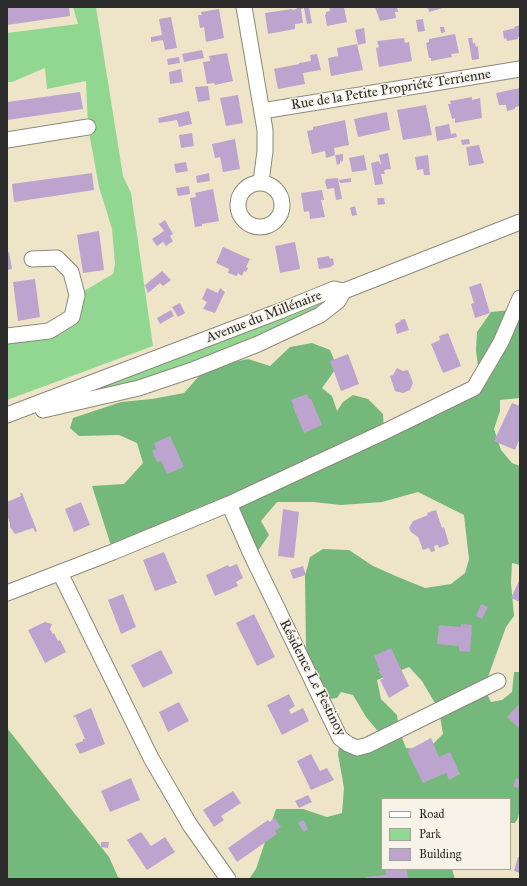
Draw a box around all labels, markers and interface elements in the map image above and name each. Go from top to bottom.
street label: Rue de la Petite Propriété Terrienne [290,66,492,114]
street label: Avenue du Millénaire [204,287,324,347]
street label: Résidence Le Festinoy [275,617,349,739]
legend [381,798,511,870]
text: Road [419,807,445,821]
text: Park [419,827,441,841]
text: Building [419,847,461,861]

